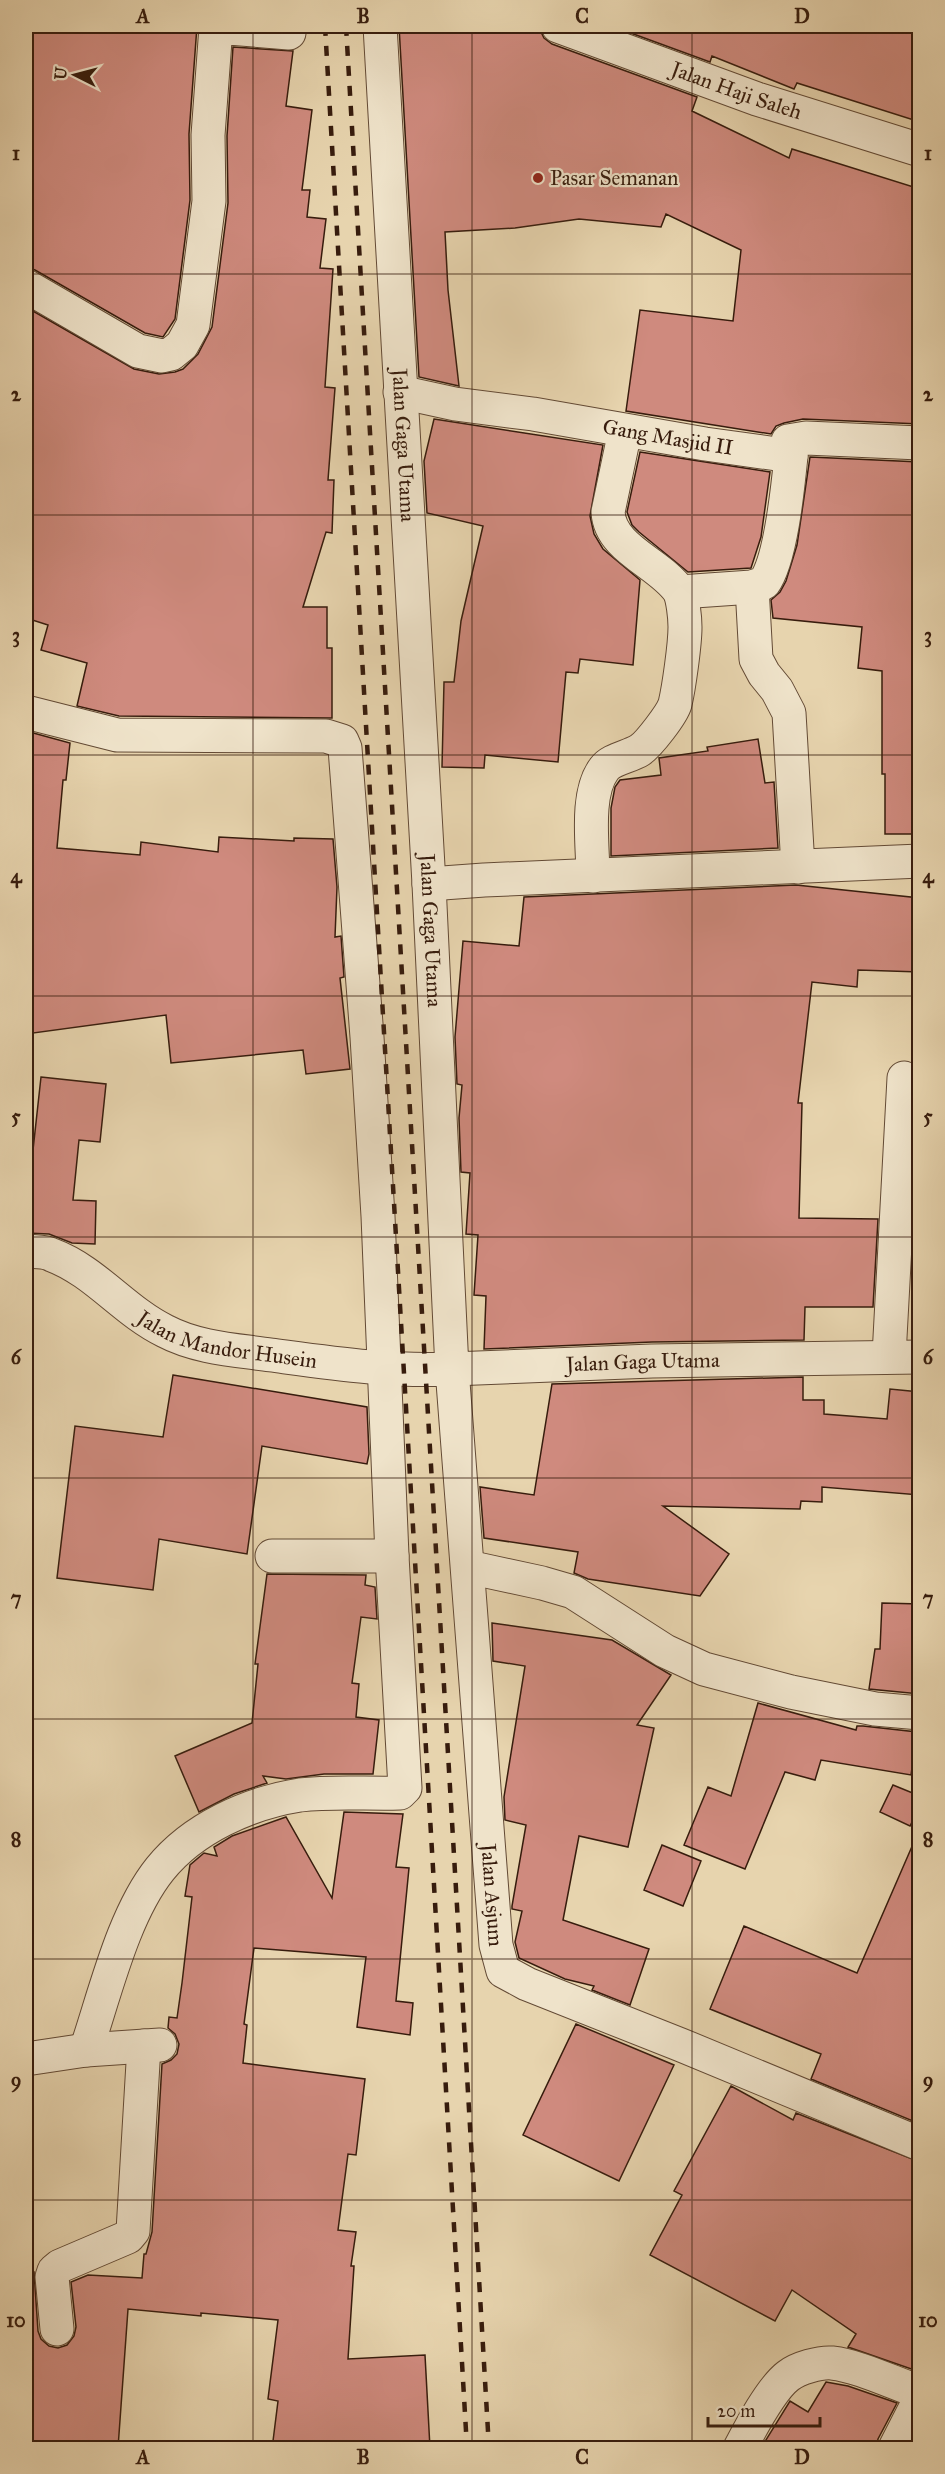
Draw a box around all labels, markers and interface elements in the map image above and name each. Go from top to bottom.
text: A [134,4,150,28]
text: B [356,4,370,28]
text: C [575,4,589,28]
text: D [794,4,810,28]
north arrow [45,45,105,105]
street label: Jalan Haji Saleh [666,55,806,125]
text: U [50,66,71,81]
text: 1 [12,141,20,165]
text: 1 [924,141,932,165]
place label: Pasar Semanan [550,165,678,191]
marker: Pasar Semanan [531,171,545,185]
street label: Jalan Gaga Utama [386,366,421,523]
text: 2 [11,382,22,406]
text: 2 [923,382,934,406]
street label: Gang Masjid II [601,413,735,461]
text: 3 [12,623,20,648]
text: 3 [924,623,932,648]
street label: Jalan Gaga Utama [414,851,448,1008]
text: 4 [10,864,22,889]
text: 4 [922,864,934,889]
text: 5 [11,1104,21,1128]
text: 5 [923,1104,933,1128]
street label: Jalan Mandor Husein [130,1304,319,1374]
text: 6 [11,1345,23,1369]
text: 6 [923,1345,935,1369]
street label: Jalan Gaga Utama [564,1347,720,1378]
text: 7 [11,1586,22,1610]
text: 7 [923,1586,934,1610]
text: 8 [11,1827,21,1851]
text: 8 [923,1827,933,1851]
street label: Jalan Asjum [475,1841,509,1948]
text: 9 [11,2068,21,2093]
text: 9 [923,2068,933,2093]
text: 10 [6,2308,26,2332]
text: 10 [918,2308,938,2332]
scale bar [708,2390,820,2428]
text: 20 m [717,2400,755,2422]
text: A [134,2445,150,2469]
text: B [356,2445,370,2469]
text: C [575,2445,589,2469]
text: D [794,2445,810,2469]

